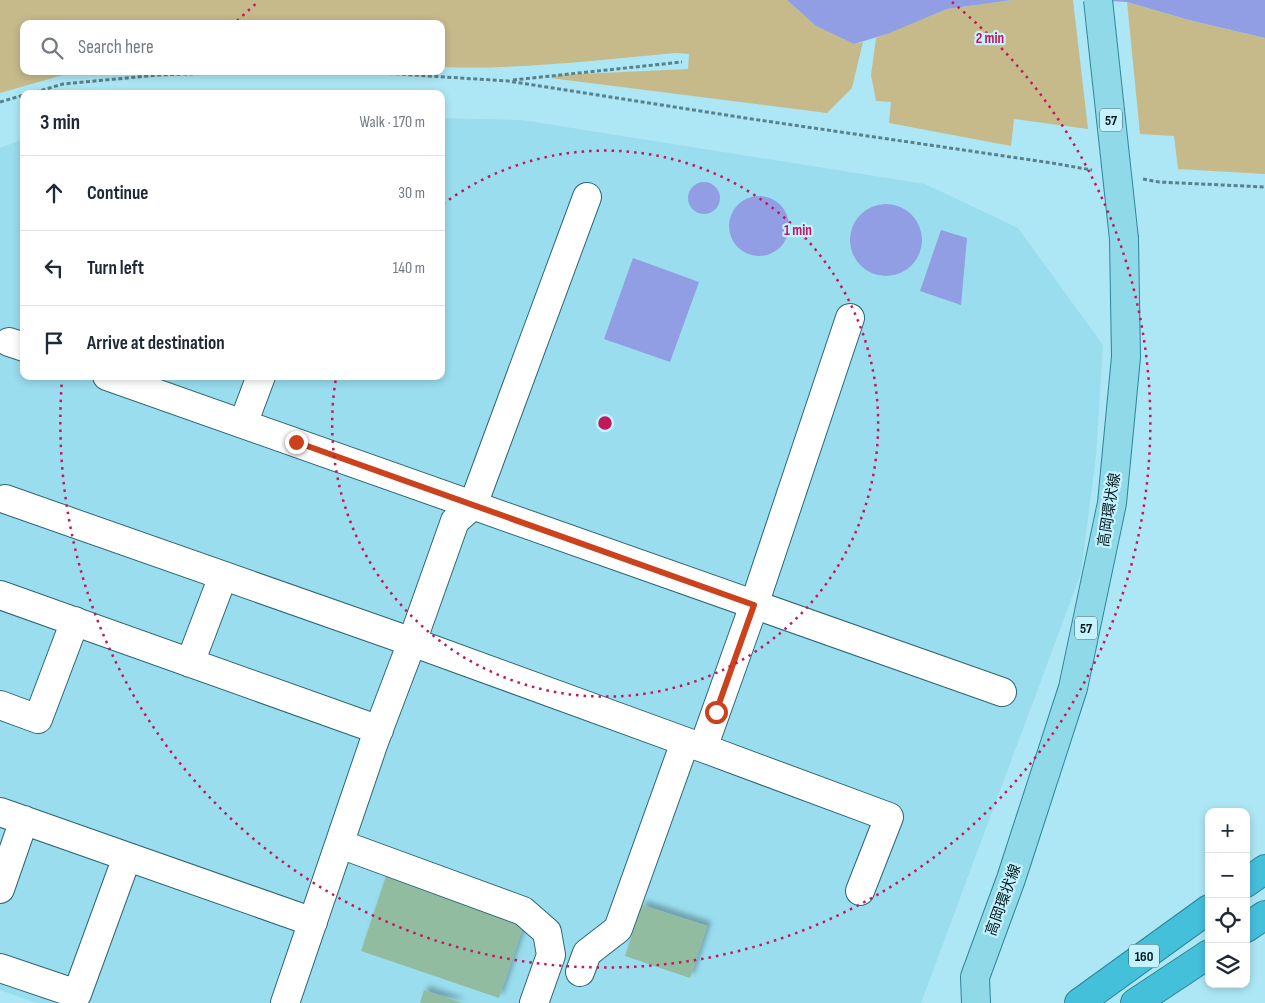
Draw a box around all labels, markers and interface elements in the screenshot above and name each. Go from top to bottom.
search box [20,20,445,75]
text: 2 min [976,29,1004,48]
icon: search [38,34,66,62]
text: Search here [78,36,154,59]
road number: 57 [1100,108,1122,132]
text: 3 min [40,110,80,135]
text: Walk · 170 m [360,113,425,132]
icon: ahead [40,179,68,207]
text: Continue [87,182,148,205]
text: 30 m [398,184,425,203]
text: 1 min [784,221,812,240]
icon: left [40,254,68,282]
text: Turn left [87,257,144,280]
text: 140 m [393,259,425,278]
icon: arrive [40,329,68,357]
text: Arrive at destination [87,332,225,355]
centre of rings [596,414,614,432]
route end [285,431,308,454]
street label: 高岡環状線 [1094,472,1125,549]
road number: 57 [1075,616,1097,640]
route start [705,701,728,724]
map controls [1205,808,1250,988]
button: + [1205,808,1250,853]
button: − [1205,853,1250,898]
street label: 高岡環状線 [982,862,1025,939]
button: locate [1205,898,1250,943]
button: layers [1205,943,1250,988]
road number: 160 [1129,944,1159,968]

